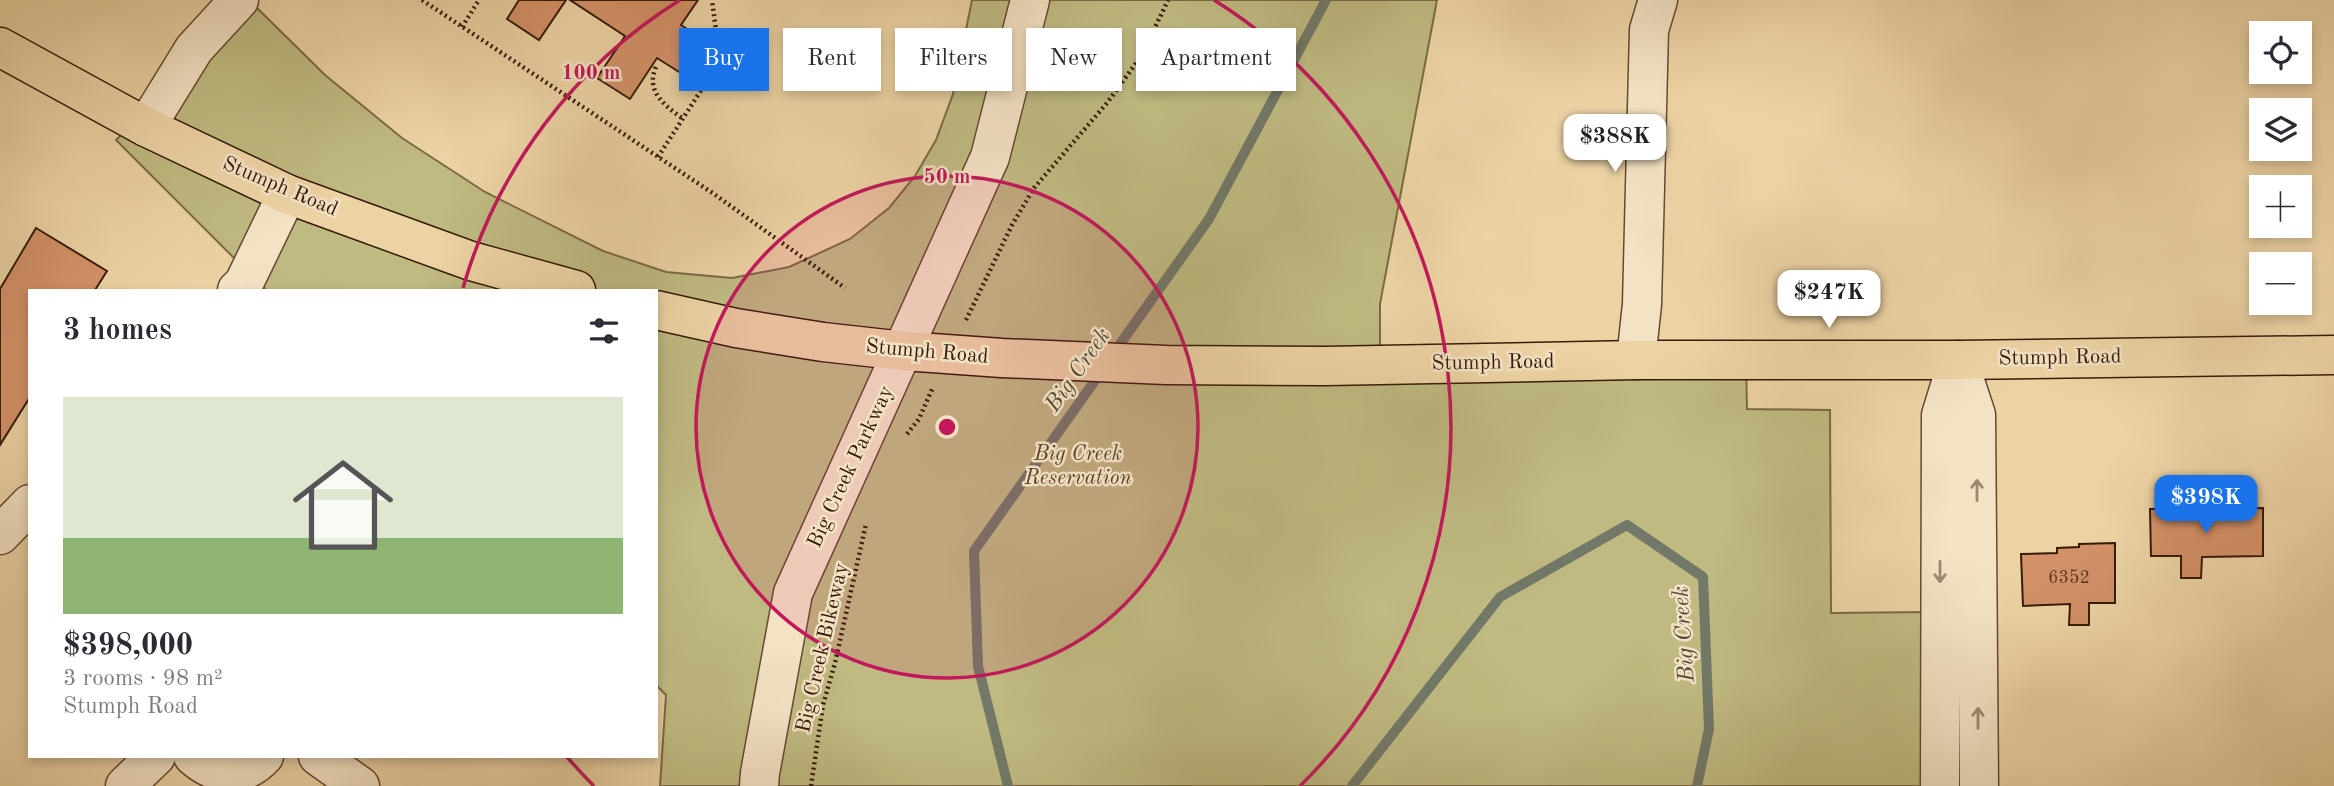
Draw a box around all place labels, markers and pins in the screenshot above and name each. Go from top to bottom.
pin: $388K [1566,114,1664,174]
pin: $247K [1780,270,1878,330]
centre of rings [935,415,959,439]
pin: $398K [2157,476,2255,535]

